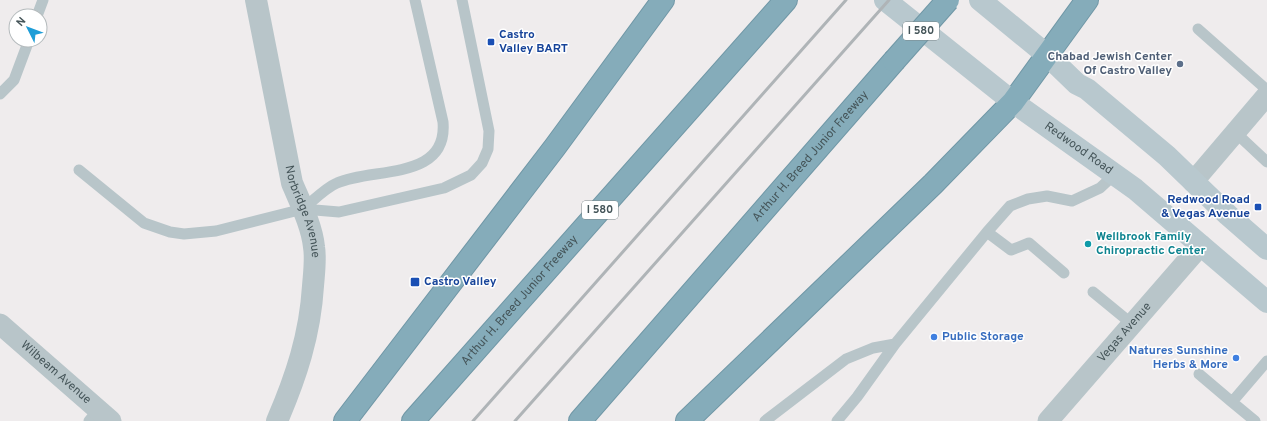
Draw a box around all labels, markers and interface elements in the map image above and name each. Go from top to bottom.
north arrow [8,8,48,48]
text: N [13,14,29,30]
road number: I 580 [903,22,939,40]
place label: Castro Valley BART [499,27,568,57]
marker: Castro Valley BART [486,37,496,47]
place label: Chabad Jewish Center Of Castro Valley [1048,49,1172,79]
marker: Chabad Jewish Center Of Castro Valley [1175,59,1185,69]
street label: Arthur H. Breed Junior Freeway [749,87,872,226]
street label: Redwood Road [1041,119,1116,179]
street label: Norbridge Avenue [281,164,323,258]
place label: Redwood Road & Vegas Avenue [1161,192,1250,222]
road number: I 580 [582,201,618,219]
marker: Redwood Road & Vegas Avenue [1253,202,1263,212]
place label: Wellbrook Family Chiropractic Center [1096,229,1205,259]
street label: Arthur H. Breed Junior Freeway [458,232,582,369]
marker: Wellbrook Family Chiropractic Center [1083,239,1093,249]
place label: Castro Valley [424,274,497,290]
marker: Castro Valley [409,276,421,288]
street label: Vegas Avenue [1094,299,1155,366]
place label: Public Storage [942,329,1024,345]
marker: Public Storage [929,332,939,342]
street label: Wilbeam Avenue [17,337,94,408]
place label: Natures Sunshine Herbs & More [1129,343,1228,373]
marker: Natures Sunshine Herbs & More [1231,353,1241,363]

